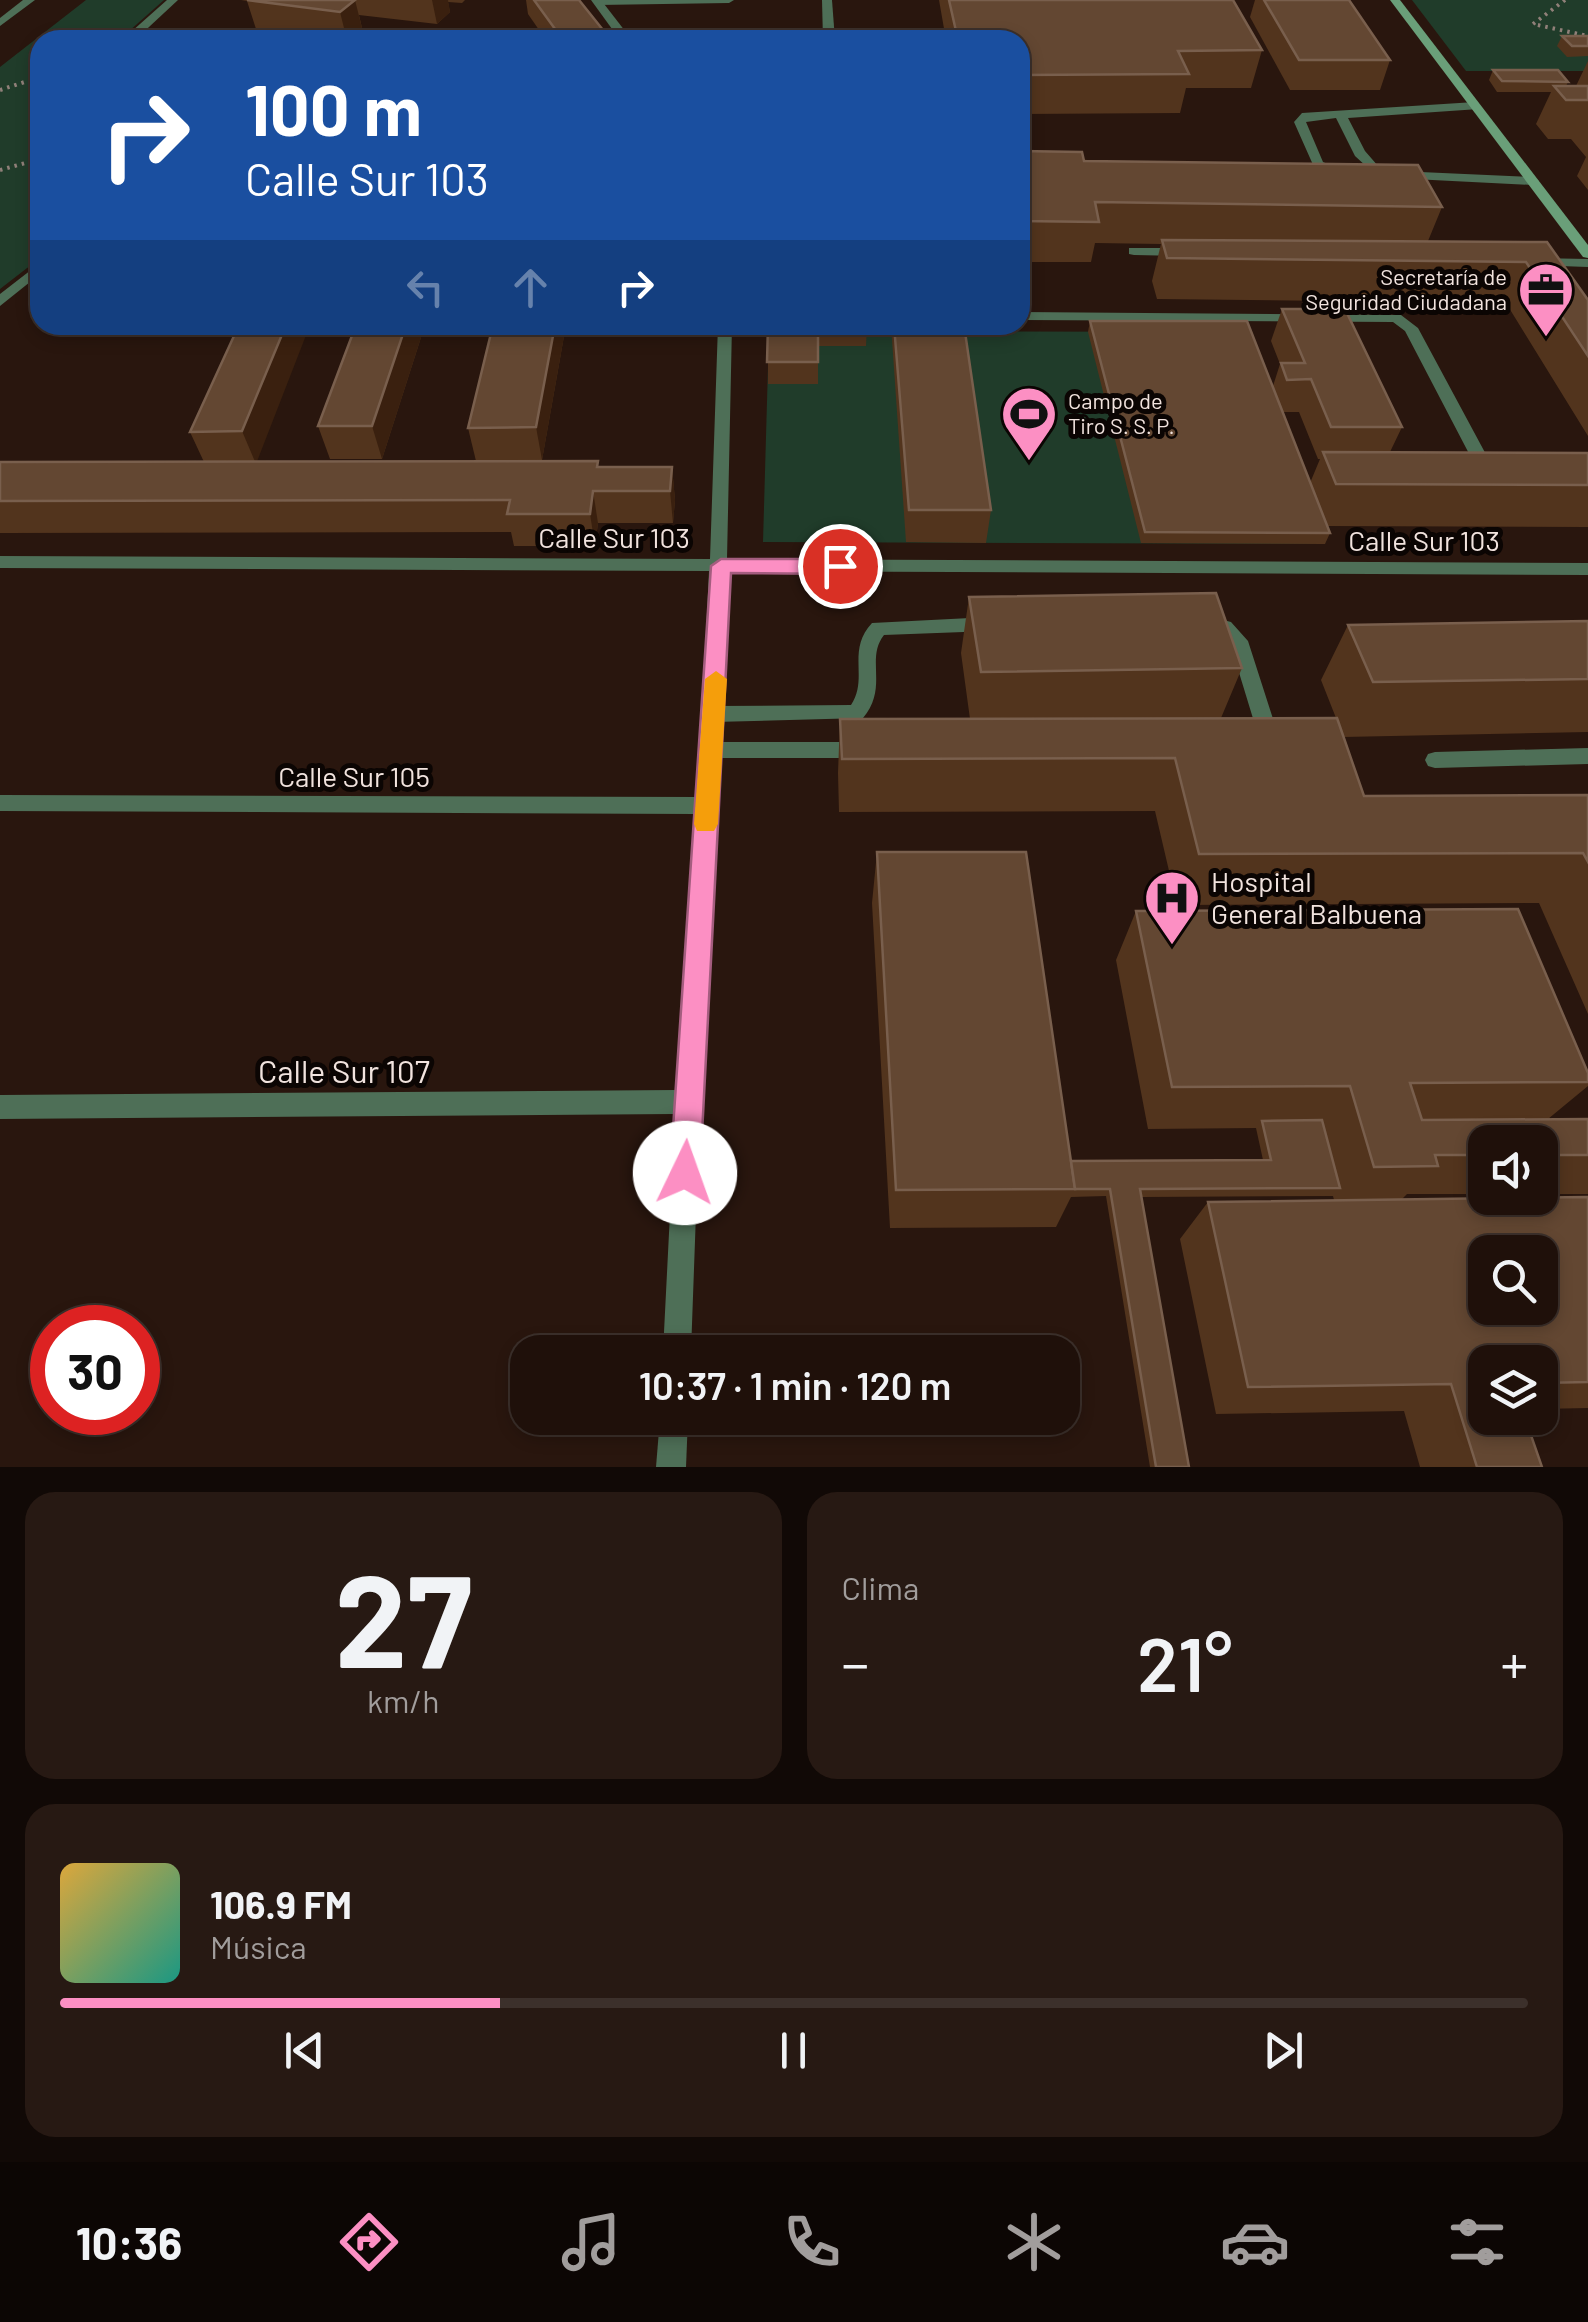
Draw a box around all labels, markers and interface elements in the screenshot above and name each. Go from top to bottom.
text: 100 m [245,66,422,150]
icon: right [80,70,210,200]
text: Calle Sur 103 [245,151,489,205]
icon: left [398,260,453,315]
icon: ahead [503,260,558,315]
icon: right [608,260,663,315]
office icon: Secretaría de Seguridad Ciudadana [1516,260,1576,339]
place label: Secretaría de Seguridad Ciudadana [1305,263,1507,314]
sports icon: Campo de Tiro S. S. P. [999,384,1059,463]
place label: Campo de Tiro S. S. P. [1068,387,1175,438]
street label: Calle Sur 103 [538,520,690,554]
street label: Calle Sur 103 [1348,523,1500,557]
pin [798,524,883,609]
icon: arrive [813,539,868,594]
street label: Calle Sur 105 [278,759,430,793]
place label: Hospital General Balbuena [1211,864,1422,930]
hospital icon: Hospital General Balbuena [1142,868,1202,947]
street label: Calle Sur 107 [258,1051,430,1089]
position arrow [633,1121,737,1225]
map controls [1468,1125,1558,1435]
button: sound [1468,1125,1558,1215]
button: search [1468,1235,1558,1325]
speed limit sign: 30 [30,1305,160,1435]
button: layers [1468,1345,1558,1435]
text: 10:37 · 1 min · 120 m [639,1362,951,1408]
text: 27 [335,1538,472,1694]
text: Clima [842,1568,919,1606]
text: 21° [1137,1617,1232,1707]
text: − [842,1629,869,1695]
text: + [1500,1629,1528,1695]
text: km/h [367,1681,439,1719]
text: 106.9 FM [210,1881,352,1927]
text: Música [210,1927,307,1965]
icon: previous [277,2023,332,2078]
icon: pause [766,2023,821,2078]
icon: next [1256,2023,1311,2078]
icon: directions [334,2207,404,2277]
icon: music [556,2207,626,2277]
icon: phone [777,2207,847,2277]
icon: climate [999,2207,1069,2277]
icon: car [1220,2207,1290,2277]
icon: filters [1442,2207,1512,2277]
text: 10:36 [76,2215,182,2269]

